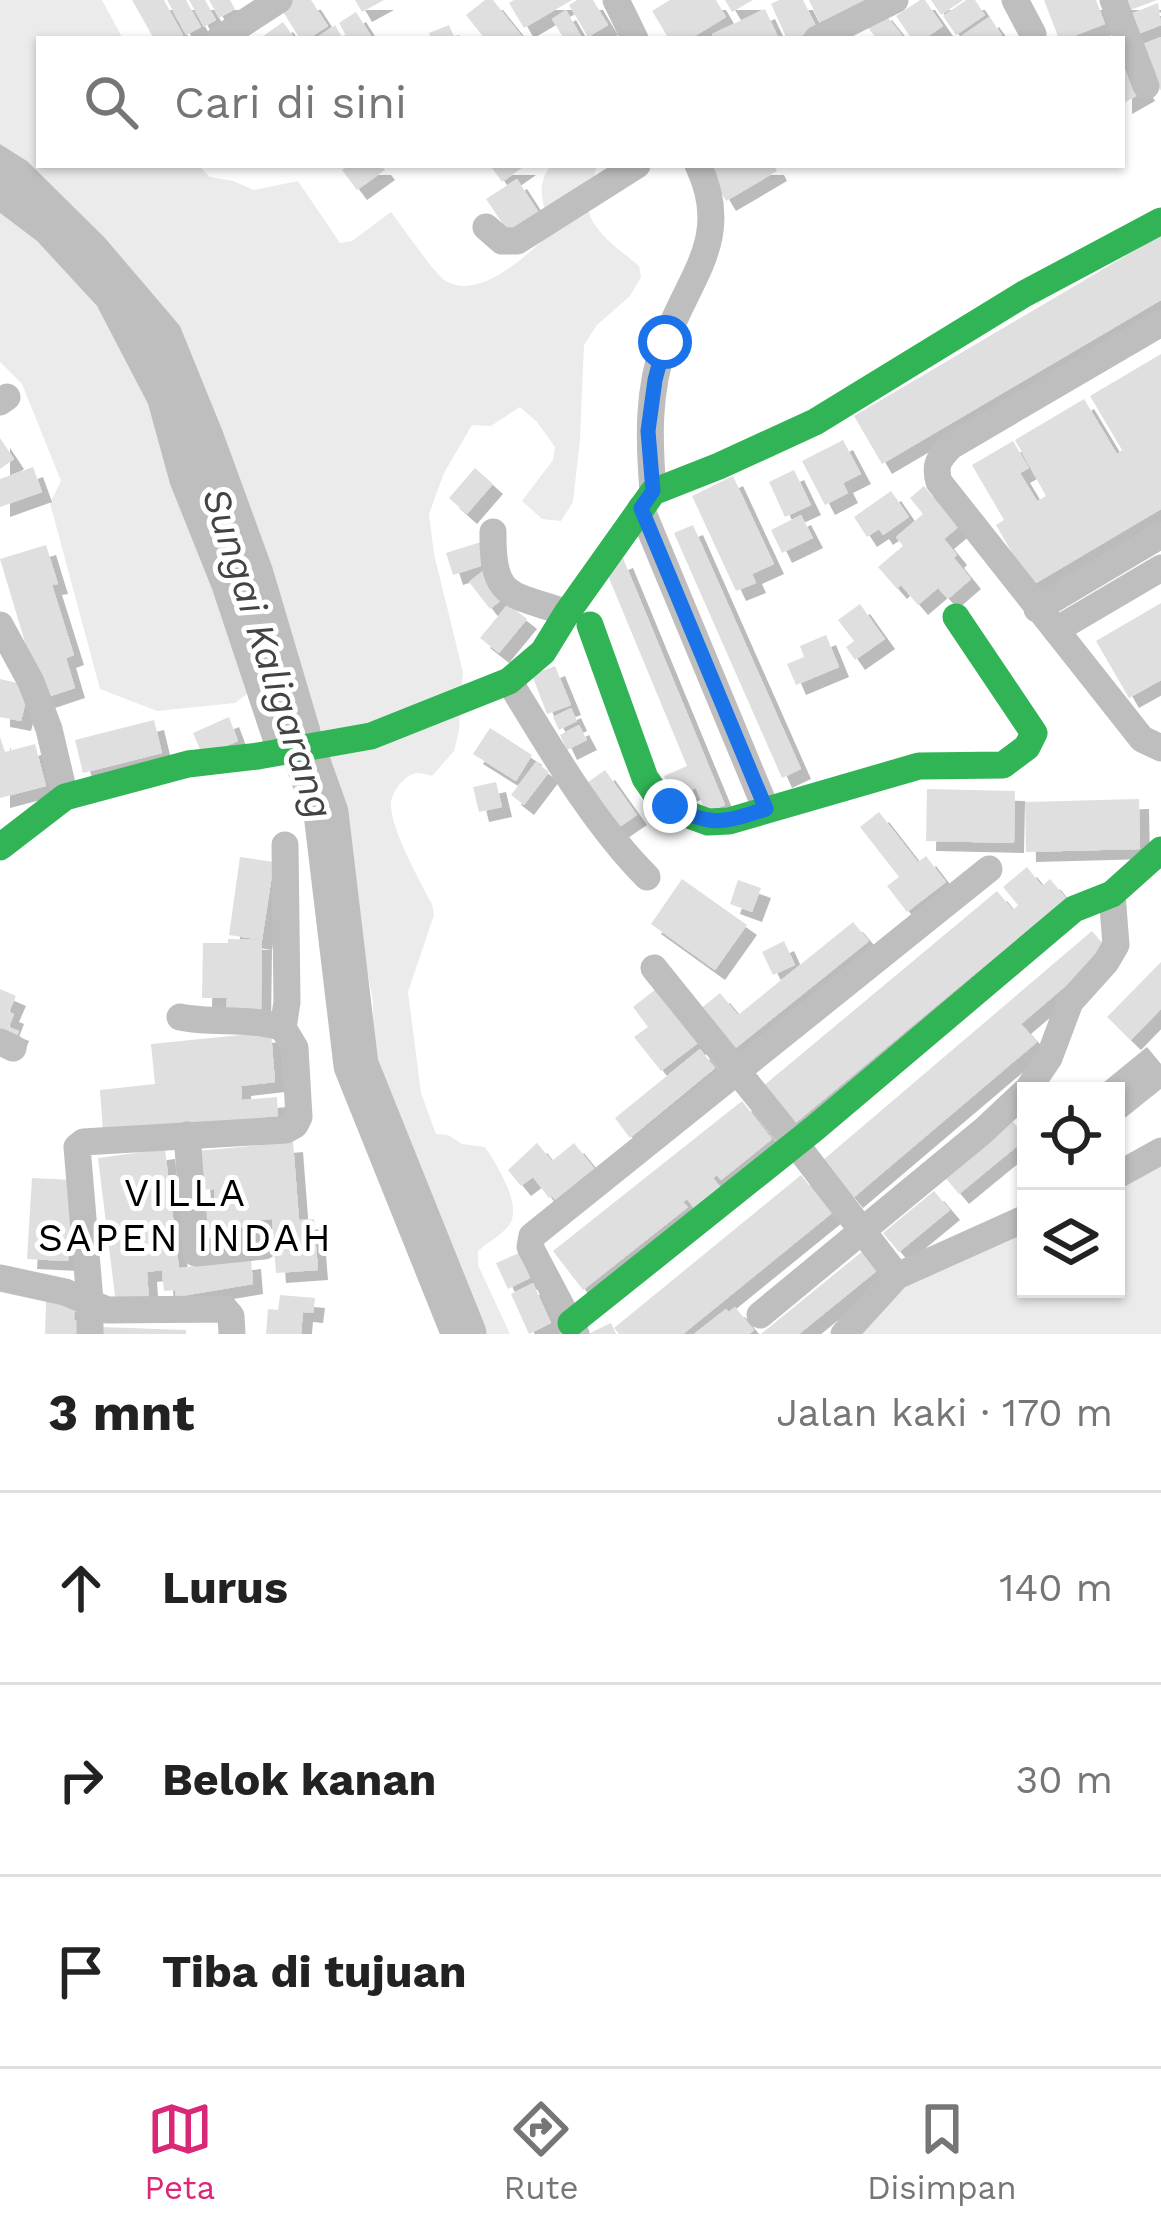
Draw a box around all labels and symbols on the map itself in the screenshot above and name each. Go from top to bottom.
route start [638,315,692,369]
water label: Sungai Kaligarang [193,482,343,824]
route end [643,779,697,833]
district label: VILLA SAPEN INDAH [38,1170,334,1260]

